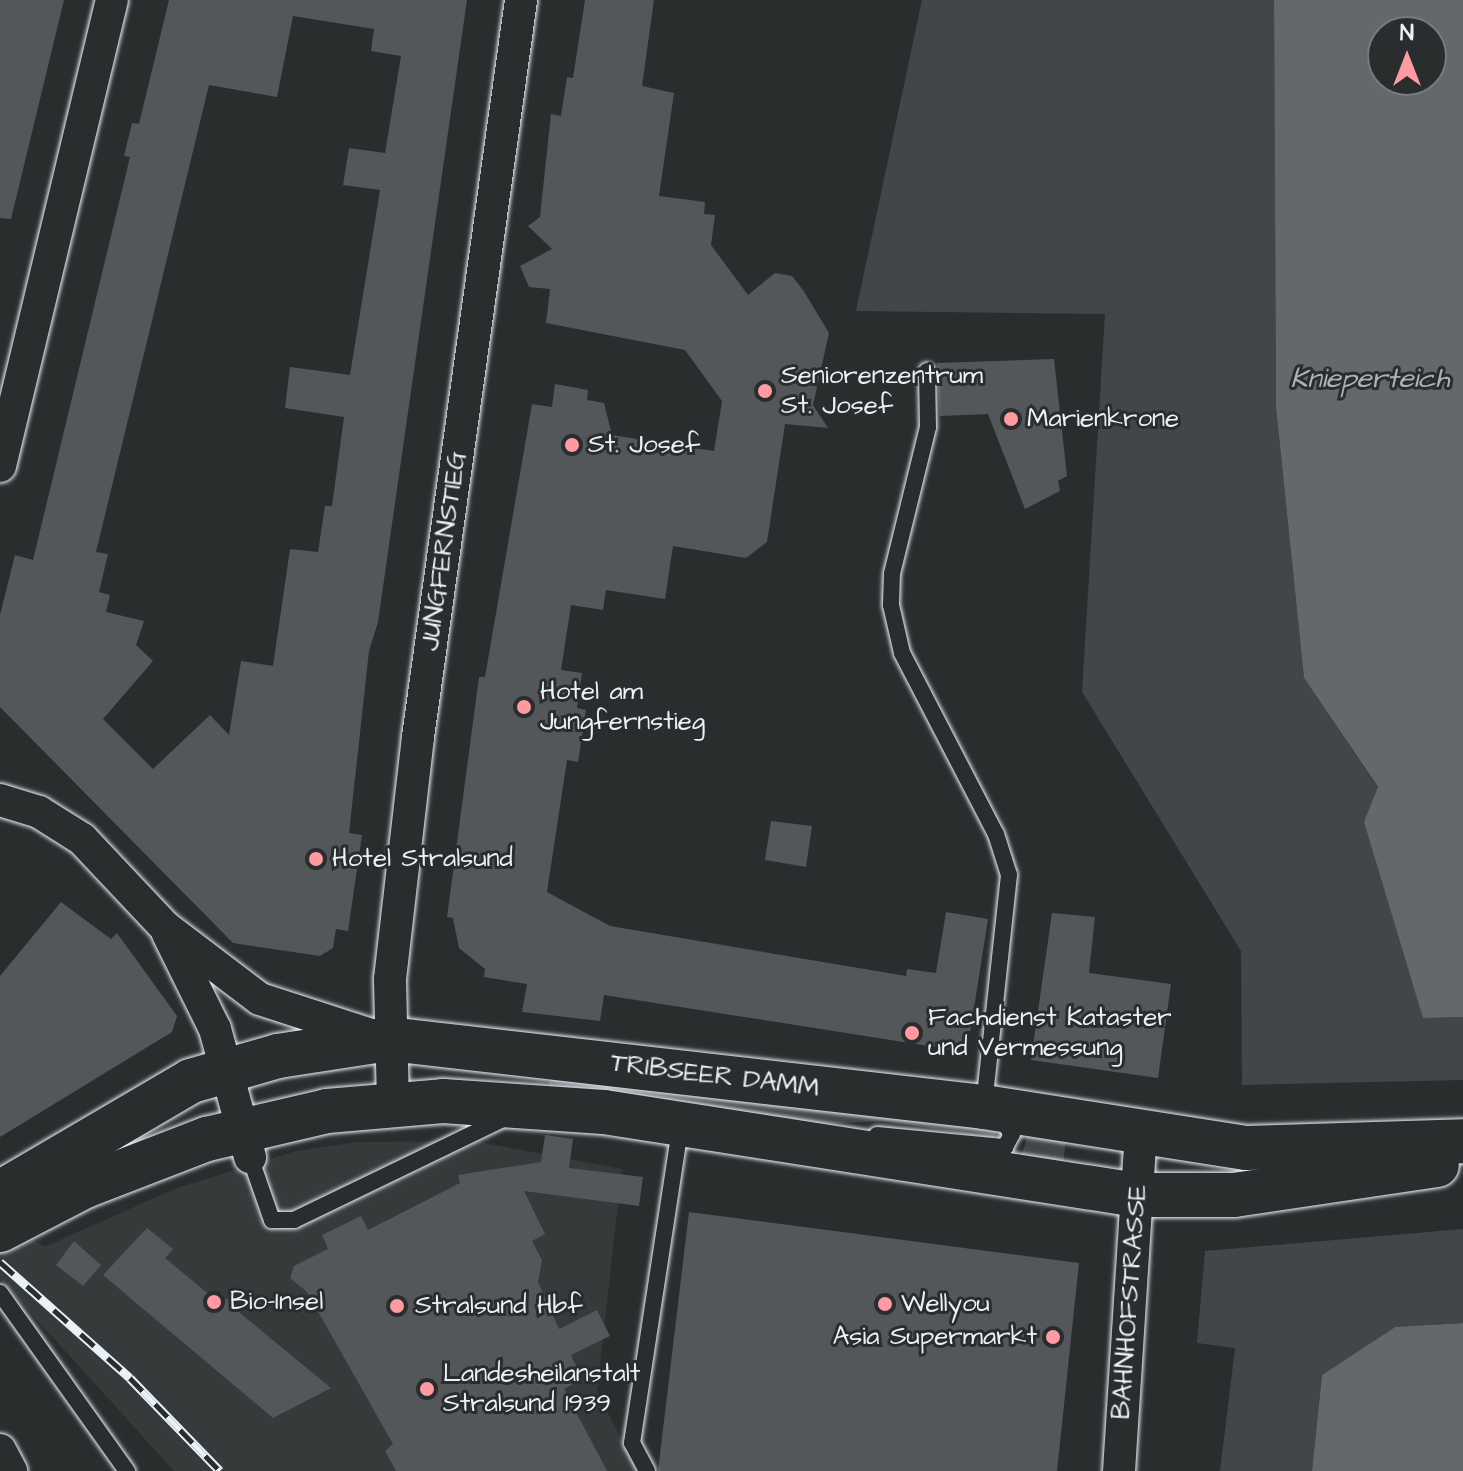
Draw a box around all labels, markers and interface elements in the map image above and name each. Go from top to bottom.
north arrow [1367,16,1447,96]
text: N [1400,18,1414,49]
place label: Seniorenzentrum St. Josef [781,360,983,422]
water label: Knieperteich [1291,362,1449,396]
marker: Seniorenzentrum St. Josef [756,382,774,400]
place label: Marienkrone [1027,403,1179,435]
marker: Marienkrone [1002,410,1020,428]
place label: St. Josef [588,429,700,461]
marker: St. Josef [563,436,581,454]
street label: JUNGFERNSTIEG [415,449,473,653]
place label: Hotel am Jungfernstieg [540,676,705,738]
marker: Hotel am Jungfernstieg [515,698,533,716]
place label: Hotel Stralsund [332,843,513,875]
marker: Hotel Stralsund [307,850,325,868]
place label: Fachdienst Kataster und Vermessung [928,1002,1172,1064]
marker: Fachdienst Kataster und Vermessung [903,1024,921,1042]
street label: TRIBSEER DAMM [609,1048,821,1104]
street label: BAHNHOFSTRASSE [1106,1184,1154,1420]
place label: Bio-Insel [230,1286,323,1318]
place label: Wellyou [901,1288,990,1320]
place label: Stralsund Hbf [415,1290,583,1322]
marker: Bio-Insel [205,1293,223,1311]
marker: Stralsund Hbf [386,1295,408,1317]
marker: Wellyou [876,1295,894,1313]
place label: Asia Supermarkt [833,1321,1037,1353]
marker: Asia Supermarkt [1044,1328,1062,1346]
place label: Landesheilanstalt Stralsund 1939 [443,1358,640,1420]
marker: Landesheilanstalt Stralsund 1939 [418,1380,436,1398]

